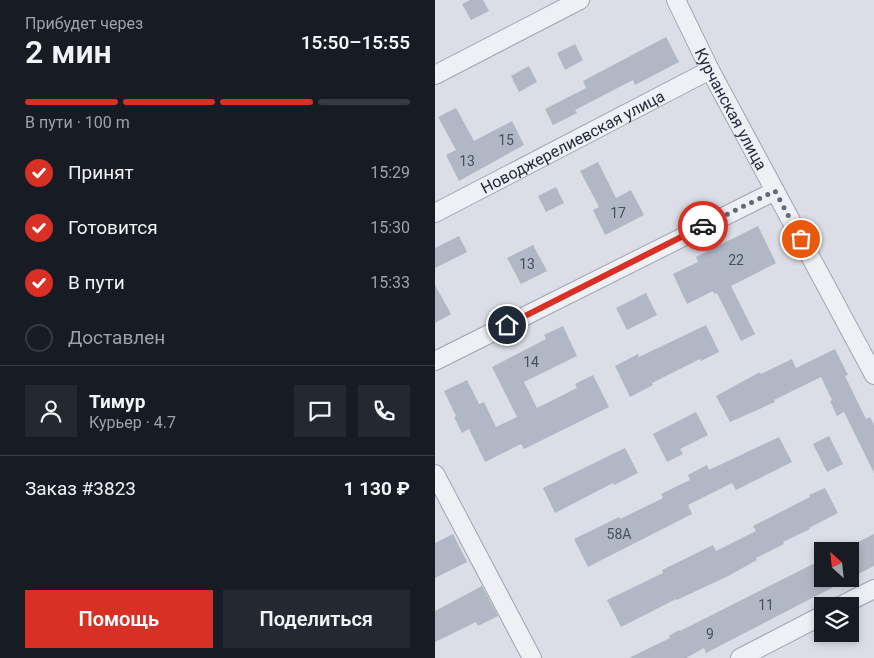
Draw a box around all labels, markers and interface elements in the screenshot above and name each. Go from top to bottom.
text: Прибудет через [25,14,143,33]
text: 15:50–15:55 [301,31,410,54]
text: 2 мин [25,33,112,71]
street label: Курчанская улица [691,45,771,173]
street label: Новоджерелиевская улица [477,86,668,197]
text: В пути · 100 m [25,113,130,132]
house number: 15 [498,132,514,148]
house number: 13 [459,153,475,169]
icon: check [25,159,53,187]
text: Принят [68,161,134,184]
text: 15:29 [370,163,410,182]
courier [678,201,728,251]
house number: 17 [610,205,626,221]
icon: car [689,212,717,240]
icon: check [25,214,53,242]
text: Готовится [68,216,158,239]
text: 15:30 [370,218,410,237]
pin [780,218,822,260]
icon: bag [787,225,815,253]
house number: 22 [728,252,744,268]
house number: 13 [519,256,535,272]
icon: check [25,269,53,297]
text: В пути [68,271,125,294]
text: 15:33 [370,273,410,292]
pin [486,304,528,346]
icon: home [493,311,521,339]
text: Доставлен [68,326,165,349]
house number: 14 [523,354,539,370]
button: person [25,385,77,437]
button: chat [294,385,346,437]
button: phone [358,385,410,437]
text: Тимур [89,390,145,413]
text: Курьер · 4.7 [89,413,176,432]
text: Заказ #3823 [25,477,136,500]
text: 1 130 ₽ [344,477,410,500]
house number: 58А [607,526,631,542]
north arrow [814,542,859,588]
map controls [814,542,859,642]
button: Помощь [25,590,213,648]
button: Поделиться [223,590,410,648]
house number: 11 [758,597,774,613]
button: layers [814,597,859,642]
house number: 9 [706,626,714,642]

